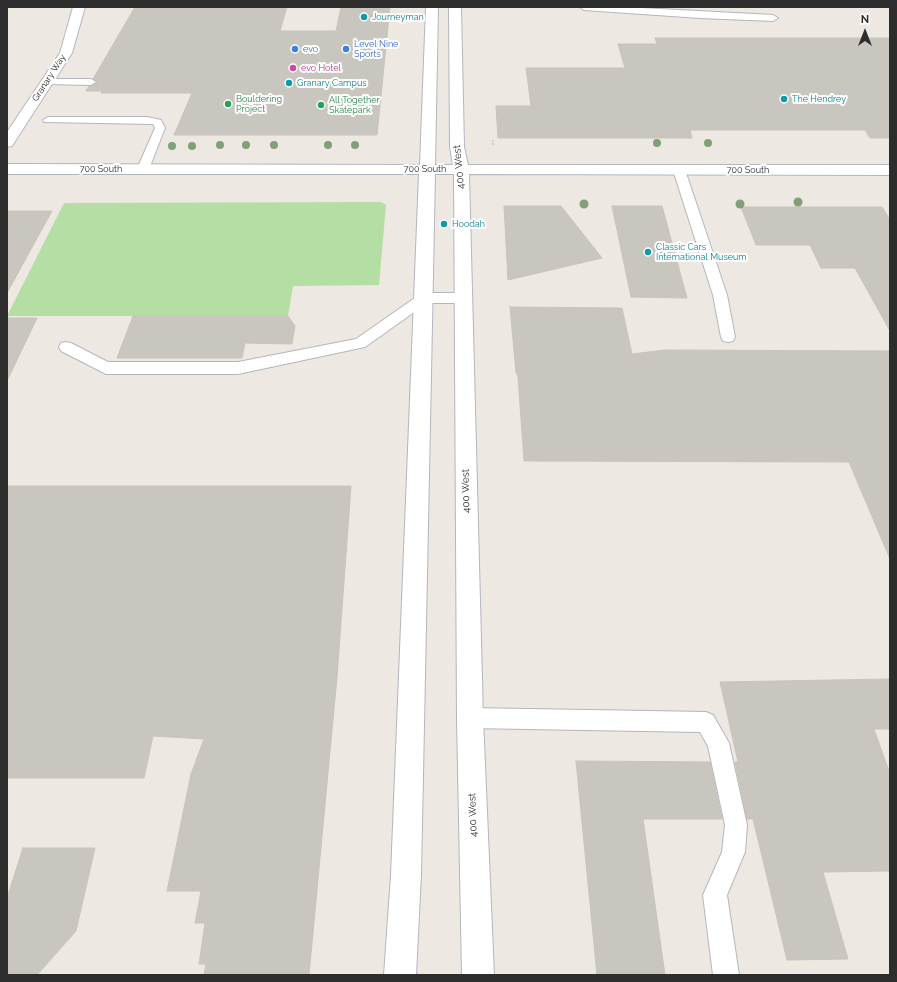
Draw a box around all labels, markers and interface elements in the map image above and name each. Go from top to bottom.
marker: Journeyman [359,12,369,22]
place label: Journeyman [372,12,424,22]
north arrow [845,12,885,52]
text: N [861,13,869,26]
place label: Level Nine Sports [354,39,398,60]
marker: evo [290,44,300,54]
place label: evo [303,44,318,54]
marker: Level Nine Sports [341,44,351,54]
street label: Granary Way [30,53,68,103]
marker: evo Hotel [288,63,298,73]
place label: evo Hotel [301,63,341,73]
marker: Granary Campus [284,78,294,88]
place label: Granary Campus [297,78,367,88]
place label: Bouldering Project [236,94,282,115]
marker: The Hendrey [779,94,789,104]
place label: The Hendrey [792,94,846,104]
place label: All Together Skatepark [329,95,380,116]
marker: Bouldering Project [223,99,233,109]
marker: All Together Skatepark [316,100,326,110]
street label: 400 West [451,145,467,189]
street label: 700 South [80,164,122,174]
street label: 700 South [404,164,446,174]
street label: 700 South [727,165,769,175]
marker: Hoodah [439,219,449,229]
place label: Hoodah [452,219,485,229]
place label: Classic Cars International Museum [656,242,747,263]
marker: Classic Cars International Museum [643,247,653,257]
street label: 400 West [460,469,472,513]
street label: 400 West [466,793,480,837]

